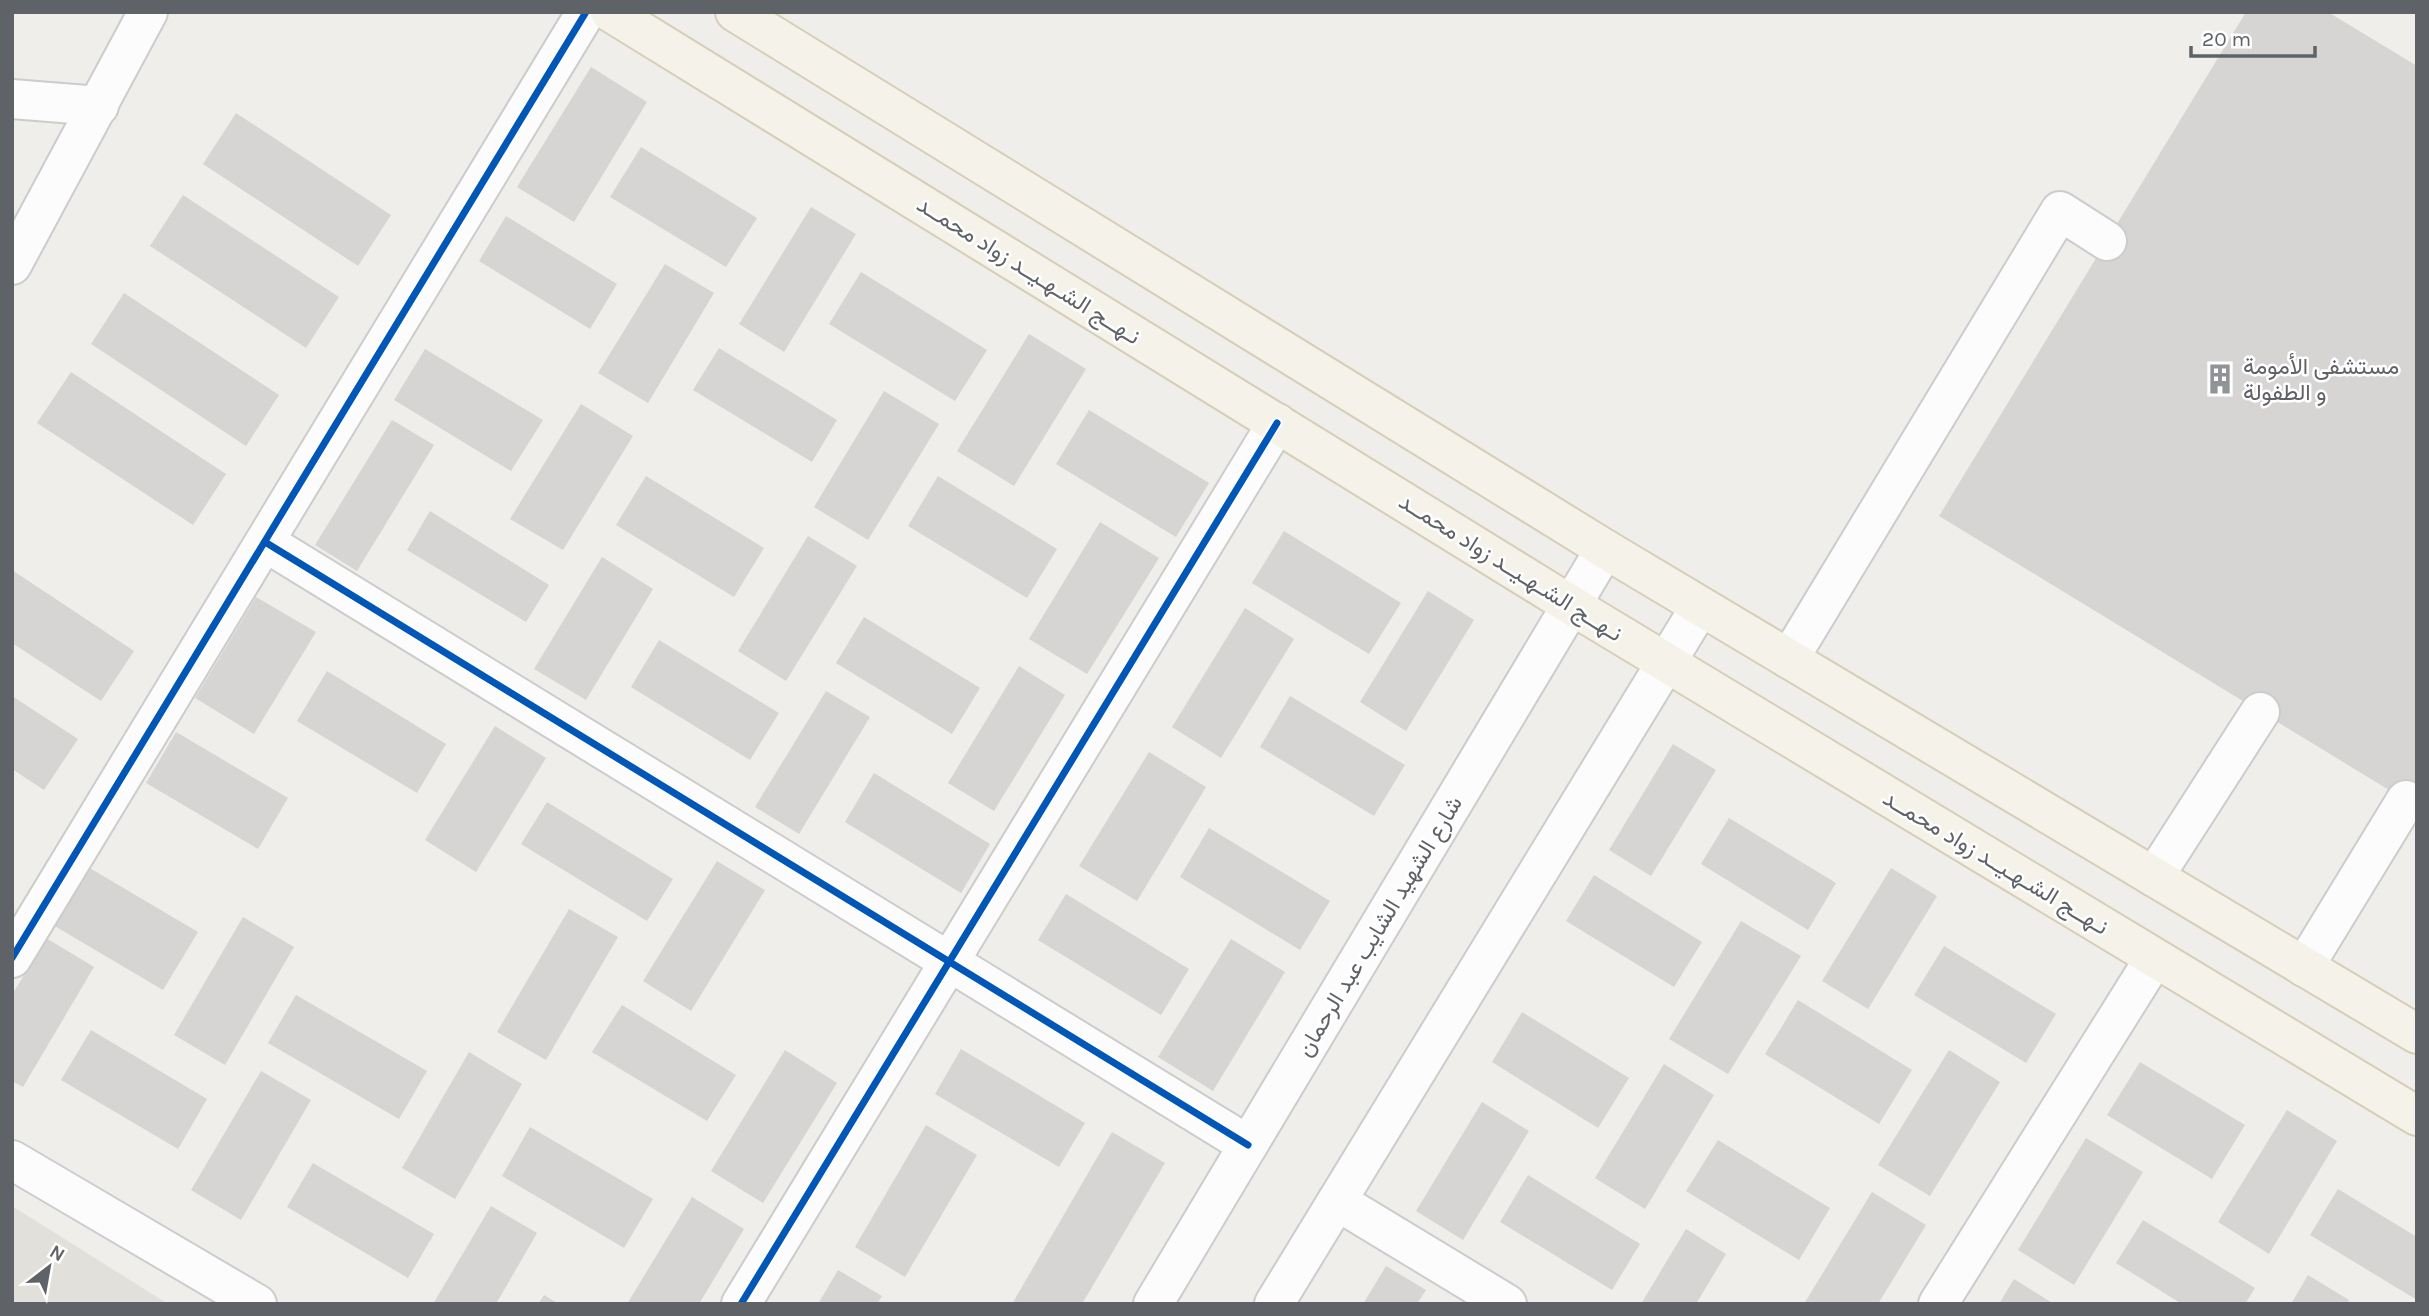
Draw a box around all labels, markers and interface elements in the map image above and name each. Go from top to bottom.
scale bar [2191,14,2315,58]
text: 20 m [2202,27,2251,51]
street label: نـهــج الشـهـيــد زواد محمــد [911,191,1145,352]
place label: مستشفى الأمومة و الطفولة [2243,353,2399,407]
building icon: مستشفى الأمومة و الطفولة [2203,362,2237,396]
street label: نـهــج الشـهـيــد زواد محمــد [1393,488,1627,649]
street label: نـهــج الشـهـيــد زواد محمــد [1877,784,2113,942]
street label: شارع الشهيد الشايب عبد الرحمان [1291,791,1470,1062]
north arrow [14,1232,84,1302]
text: N [46,1240,69,1266]

